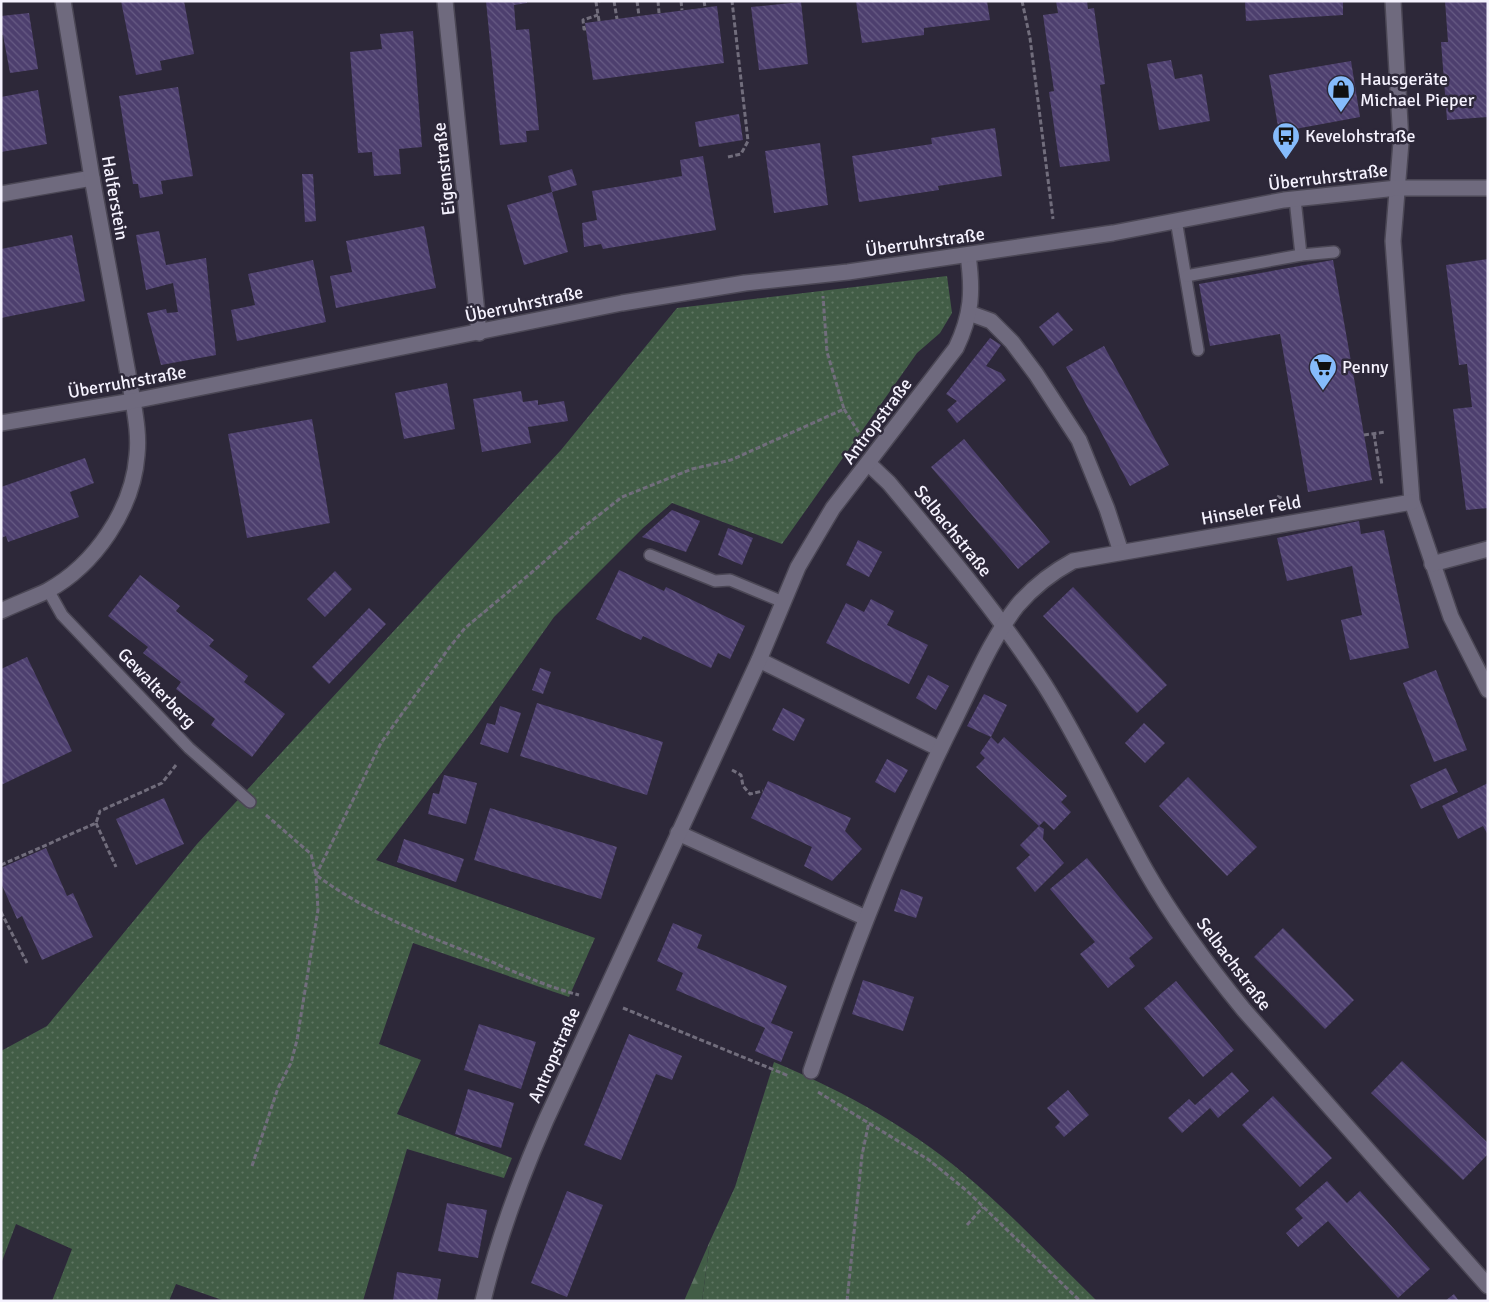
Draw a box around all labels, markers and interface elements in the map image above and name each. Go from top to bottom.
place label: Hausgeräte Michael Pieper [1360,68,1475,111]
shop icon: Hausgeräte Michael Pieper [1326,74,1356,113]
street label: Eigenstraße [428,121,460,217]
bus stop icon: Kevelohstraße [1271,121,1301,160]
place label: Kevelohstraße [1305,125,1416,147]
street label: Halferstein [97,154,133,242]
street label: Überruhrstraße [1267,159,1389,195]
street label: Überruhrstraße [864,223,986,261]
street label: Überruhrstraße [463,281,585,327]
supermarket icon: Penny [1308,352,1338,391]
place label: Penny [1342,356,1389,378]
street label: Überruhrstraße [66,361,188,403]
street label: Antropstraße [837,373,917,469]
street label: Selbachstraße [909,481,997,581]
street label: Hinseler Feld [1199,490,1303,530]
street label: Gewalterberg [113,643,201,733]
street label: Selbachstraße [1192,913,1276,1015]
street label: Antropstraße [523,1004,585,1106]

